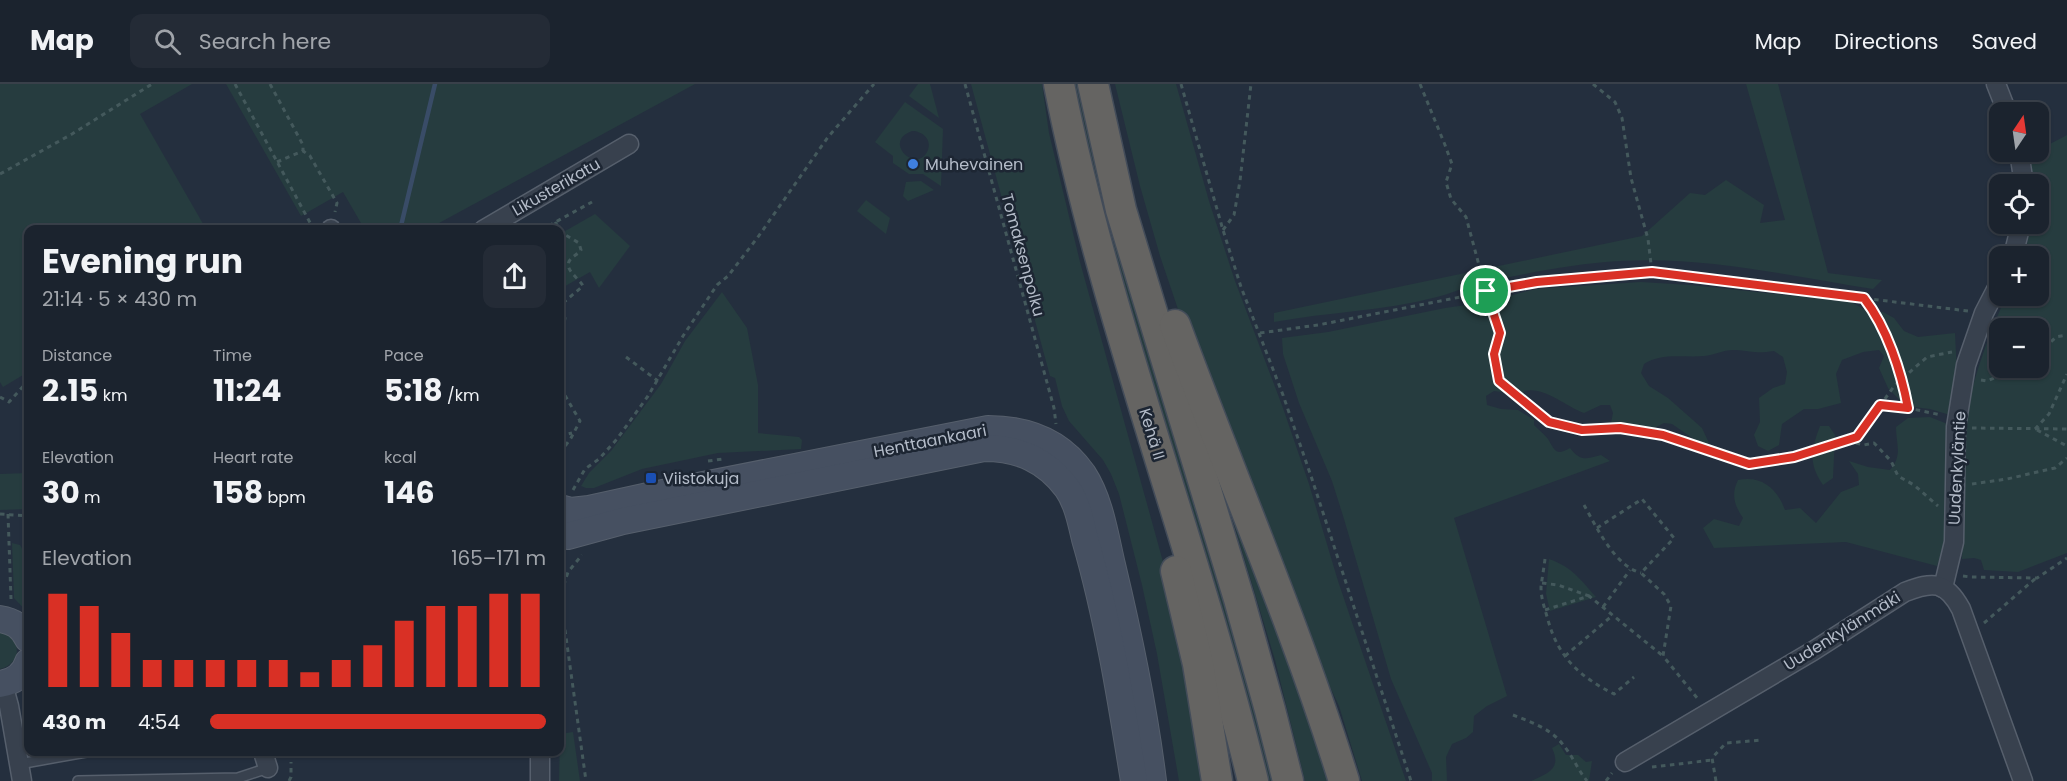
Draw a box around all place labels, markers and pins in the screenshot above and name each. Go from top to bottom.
place label: Muhevainen [925,153,1023,176]
marker: Muhevainen [906,157,920,171]
pin [1460,265,1511,316]
place label: Viistokuja [663,467,739,490]
marker: Viistokuja [644,471,658,485]

